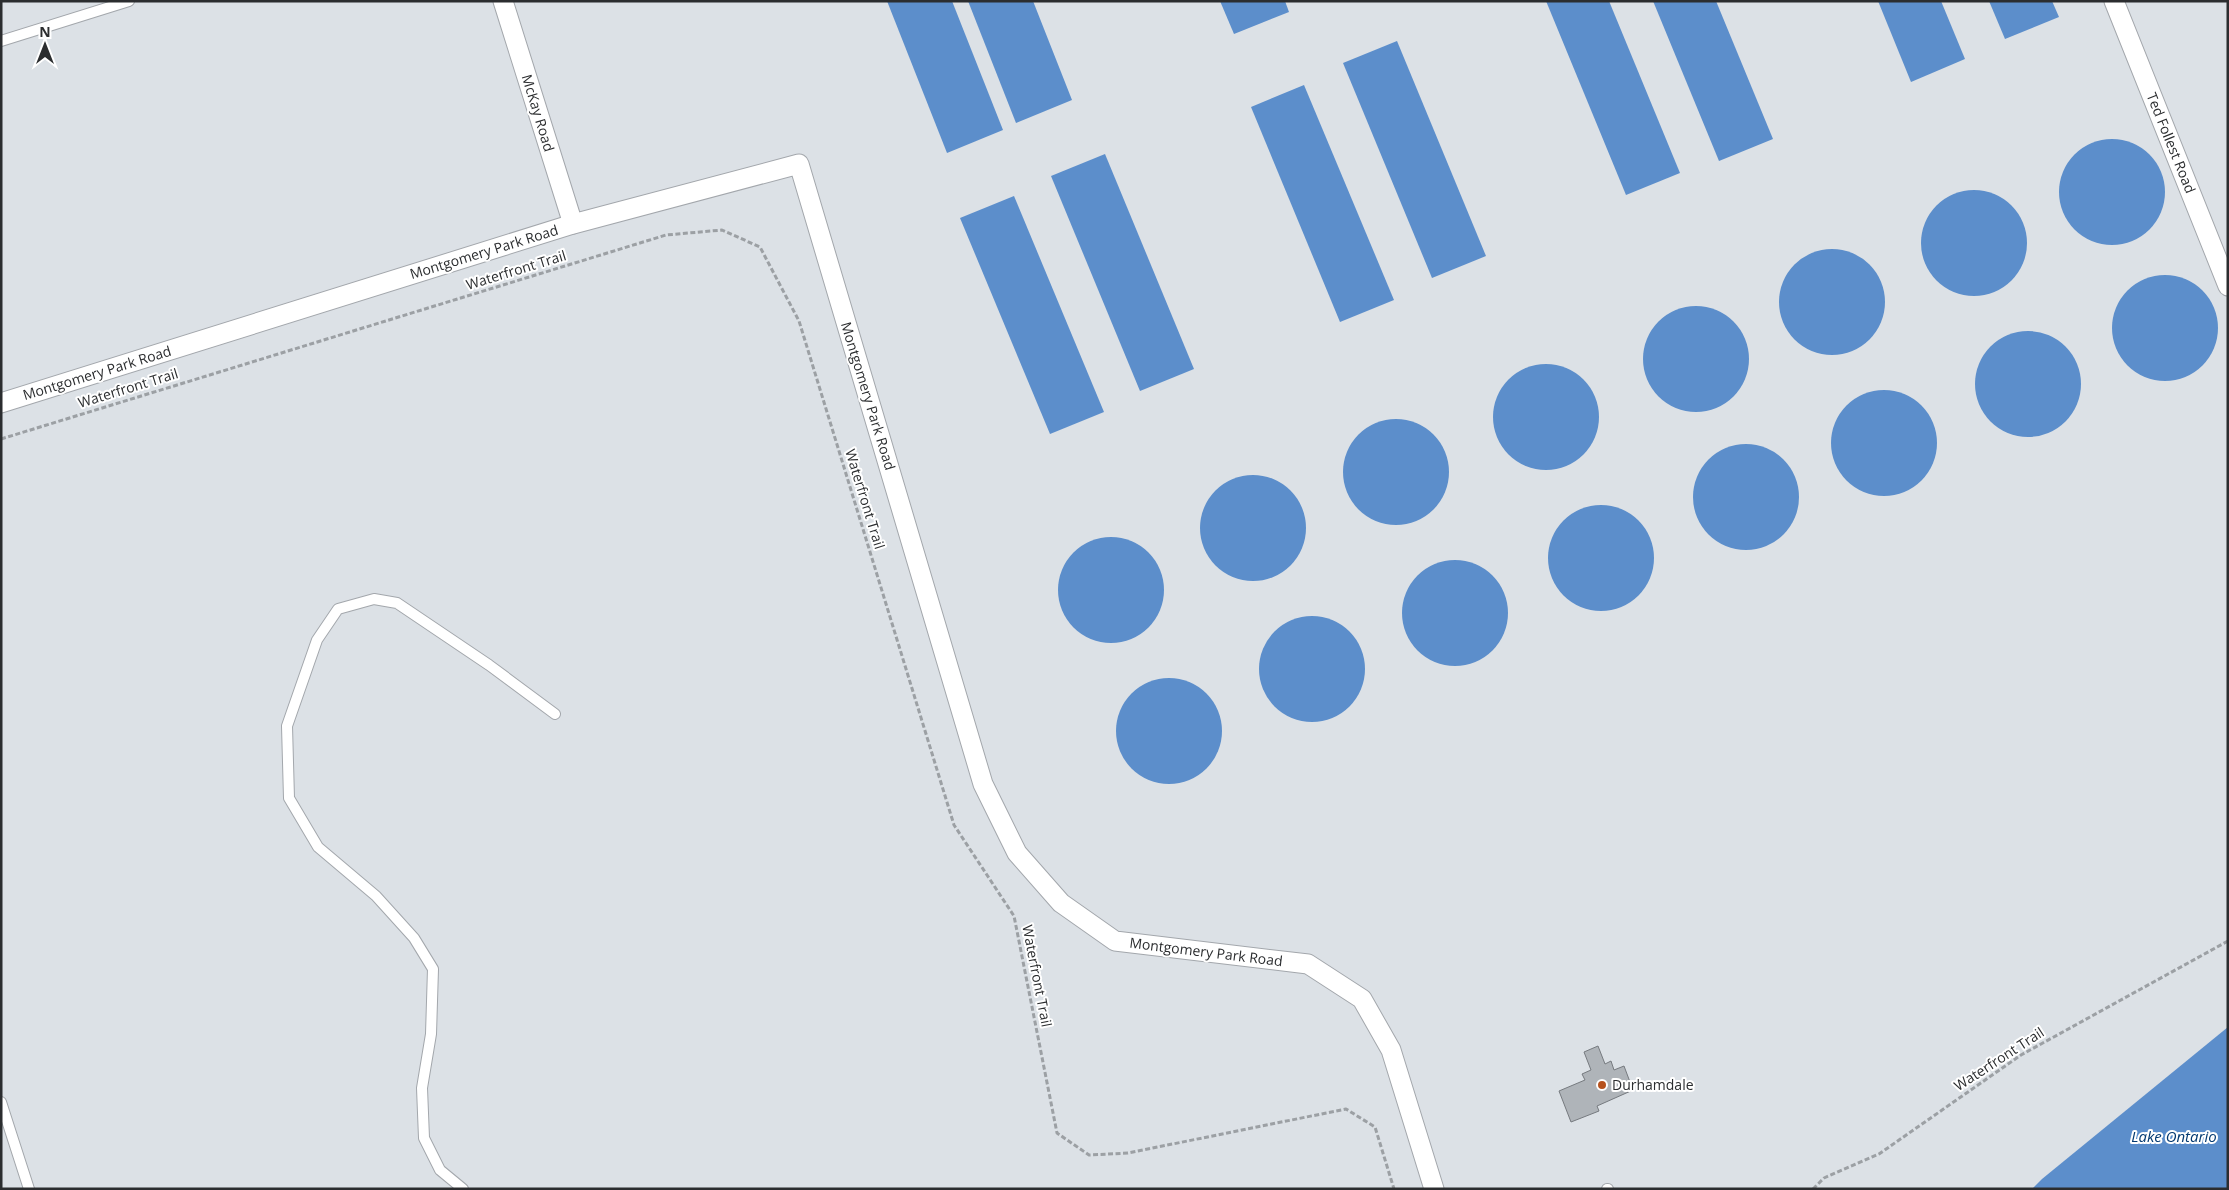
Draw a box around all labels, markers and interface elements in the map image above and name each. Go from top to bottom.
north arrow [20,20,70,70]
text: N [39,22,51,41]
street label: McKay Road [518,72,559,154]
street label: Ted Follest Road [2143,90,2200,196]
street label: Montgomery Park Road [407,220,560,283]
street label: Waterfront Trail [464,245,568,294]
street label: Montgomery Park Road [837,319,900,472]
street label: Montgomery Park Road [20,341,173,404]
street label: Waterfront Trail [76,363,180,412]
street label: Waterfront Trail [841,447,890,551]
street label: Waterfront Trail [1018,923,1057,1029]
street label: Montgomery Park Road [1128,933,1284,970]
street label: Waterfront Trail [1950,1022,2047,1095]
place label: Durhamdale [1612,1075,1694,1094]
marker: Durhamdale [1596,1079,1608,1091]
water label: Lake Ontario [2131,1126,2217,1146]

